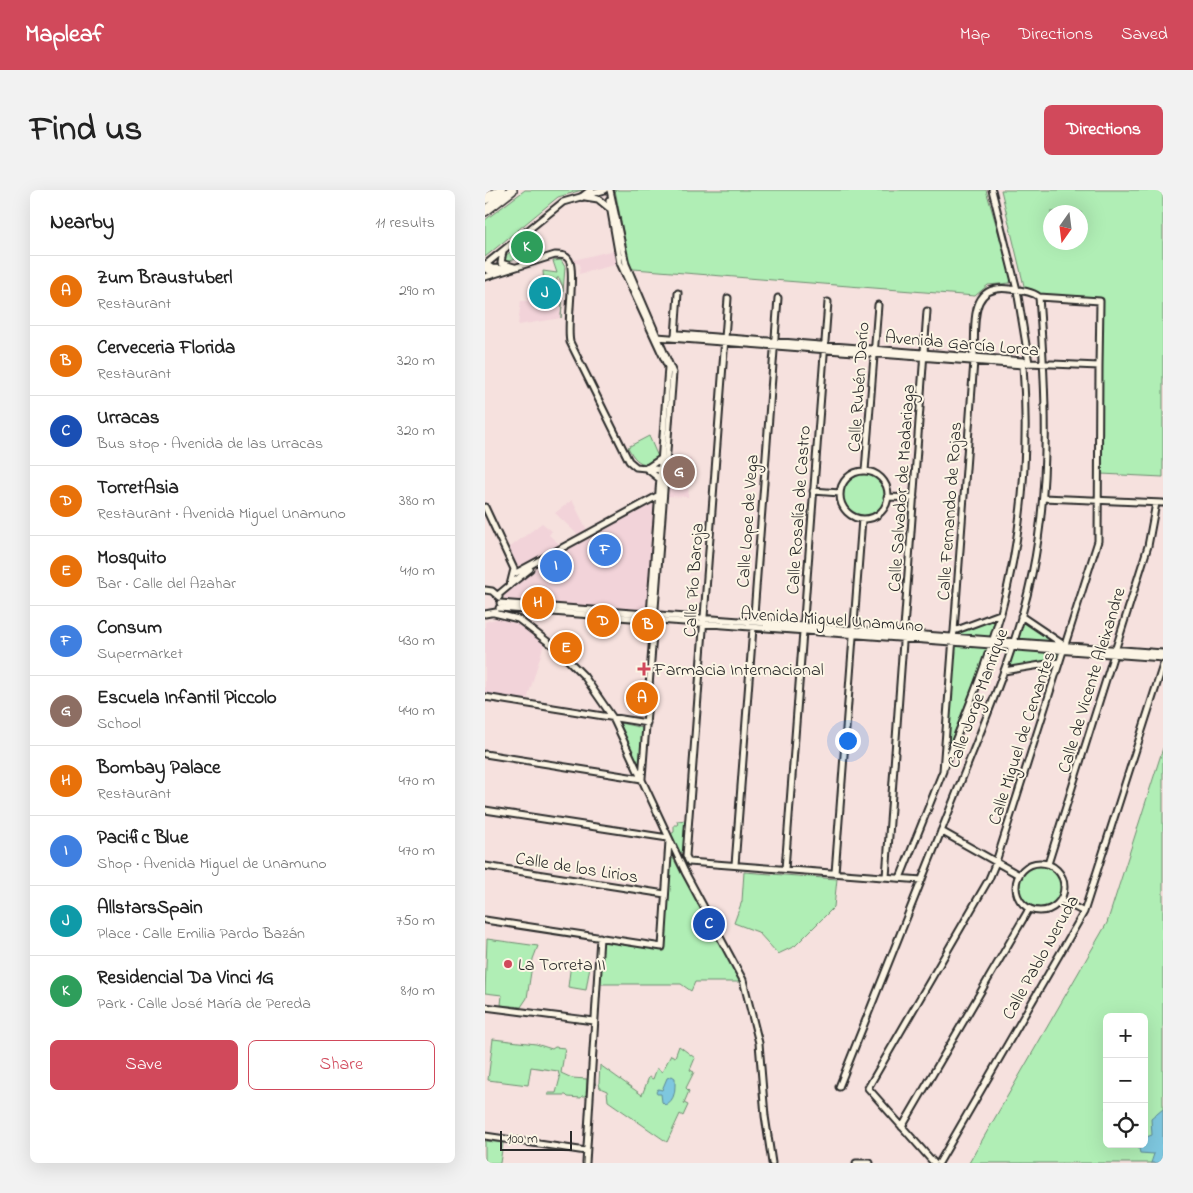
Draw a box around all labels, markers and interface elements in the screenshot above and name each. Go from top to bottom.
text: Mapleaf [25,18,104,53]
text: Map [960,22,990,48]
text: Directions [1018,22,1093,48]
text: Saved [1121,22,1168,48]
text: Find us [30,105,142,156]
button: Directions [1044,105,1163,155]
north arrow [1043,205,1088,250]
text: Nearby [50,208,114,238]
text: 11 results [375,211,435,235]
pin: K [511,228,543,266]
text: Zum Braustuberl [97,265,232,292]
pin: J [529,274,561,312]
text: A [61,279,71,303]
text: 290 m [399,279,435,303]
text: Restaurant [97,292,171,316]
street label: Calle Rubén Darío [842,321,878,453]
street label: Avenida García Lorca [884,325,1040,365]
text: Cerveceria Florida [97,335,235,362]
text: B [61,349,71,373]
text: 320 m [397,349,435,373]
text: Restaurant [97,362,171,386]
street label: Calle Salvador de Madariaga [883,383,924,593]
text: Urracas [97,405,159,432]
text: C [62,419,70,443]
text: 320 m [397,419,435,443]
street label: Calle Fernando de Rojas [932,421,970,601]
street label: Calle Rosalía de Castro [781,425,819,596]
text: Bus stop · Avenida de las Urracas [97,432,323,456]
pin: G [663,453,695,491]
street label: Calle Lope de Vega [731,454,768,589]
text: TorretAsia [97,475,179,502]
text: D [60,489,72,513]
text: 380 m [399,489,435,513]
text: Restaurant · Avenida Miguel Unamuno [97,502,346,526]
street label: Calle Pío Baroja [678,522,712,638]
pin: F [589,531,621,569]
text: Mosquito [97,545,166,572]
pin: I [540,547,572,585]
text: E [61,559,71,583]
text: 410 m [400,559,435,583]
text: Bar · Calle del Azahar [97,572,236,596]
pin: H [522,584,554,622]
street label: Calle de Vicente Aleixandre [1052,584,1134,777]
pin: D [587,602,619,640]
street label: Avenida Miguel Unamuno [739,602,924,641]
pin: B [632,606,664,644]
text: Consum [97,615,162,642]
street label: Calle Jorge Manrique [942,624,1017,772]
text: F [61,629,71,653]
text: 430 m [398,629,435,653]
pin: E [550,629,582,667]
text: Supermarket [97,642,183,666]
street label: Calle Miguel de Cervantes [983,648,1064,829]
place label: Farmacia Internacional [653,658,824,684]
marker: Farmacia Internacional [638,663,650,675]
pin: A [626,679,658,717]
text: Escuela Infantil Piccolo [97,685,277,712]
text: G [61,699,71,723]
text: 440 m [398,699,435,723]
text: School [97,712,141,736]
your location [835,728,861,754]
text: Bombay Palace [97,755,221,782]
text: H [61,769,71,793]
text: 470 m [398,769,435,793]
text: Restaurant [97,782,171,806]
text: Pacific Blue [97,825,189,852]
text: I [64,839,68,863]
text: 470 m [398,839,435,863]
street label: Calle de los Lirios [513,846,640,892]
text: Shop · Avenida Miguel de Unamuno [97,852,327,876]
street label: Calle Pablo Neruda [997,891,1087,1025]
text: AllstarsSpain [97,895,203,922]
pin: C [693,905,725,943]
text: J [62,909,70,933]
text: 750 m [396,909,435,933]
text: Place · Calle Emilia Pardo Bazán [97,922,305,946]
place label: La Torreta II [518,953,606,979]
marker: La Torreta II [502,958,514,970]
text: Residencial Da Vinci 1G [97,965,274,992]
text: K [62,979,70,1003]
text: 810 m [401,979,435,1003]
text: Park · Calle José María de Pereda [97,992,311,1016]
map controls [1103,1013,1148,1148]
button: + [1103,1013,1148,1058]
button: Save [50,1040,238,1090]
button: Share [248,1040,435,1090]
button: − [1103,1058,1148,1103]
button: locate [1103,1103,1148,1148]
scale bar [500,1128,573,1151]
text: 100 m [507,1129,538,1150]

